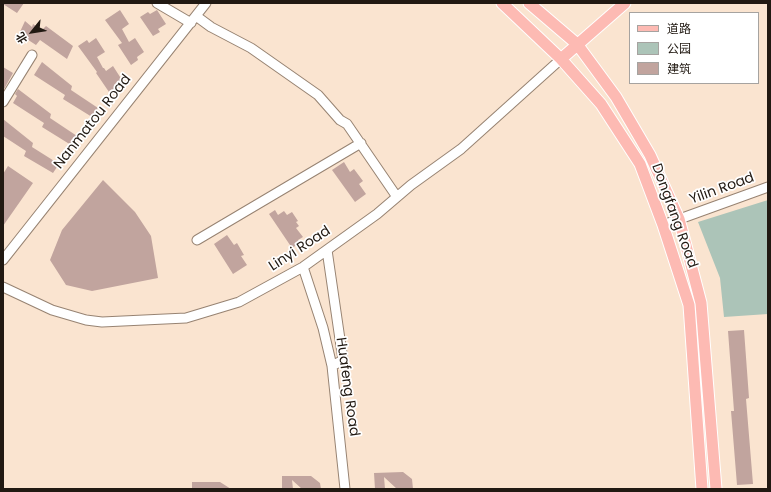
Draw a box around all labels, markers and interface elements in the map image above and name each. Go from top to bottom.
north arrow [12,12,52,52]
legend [629,12,759,84]
text: 道路 [667,20,691,37]
text: 北 [12,29,31,47]
text: 公园 [667,40,691,57]
text: 建筑 [667,60,691,77]
street label: Nanmatou Road [51,71,135,173]
street label: Dongfang Road [647,161,701,271]
street label: Yilin Road [687,170,757,208]
street label: Linyi Road [266,223,334,275]
street label: Huafeng Road [332,336,362,438]

